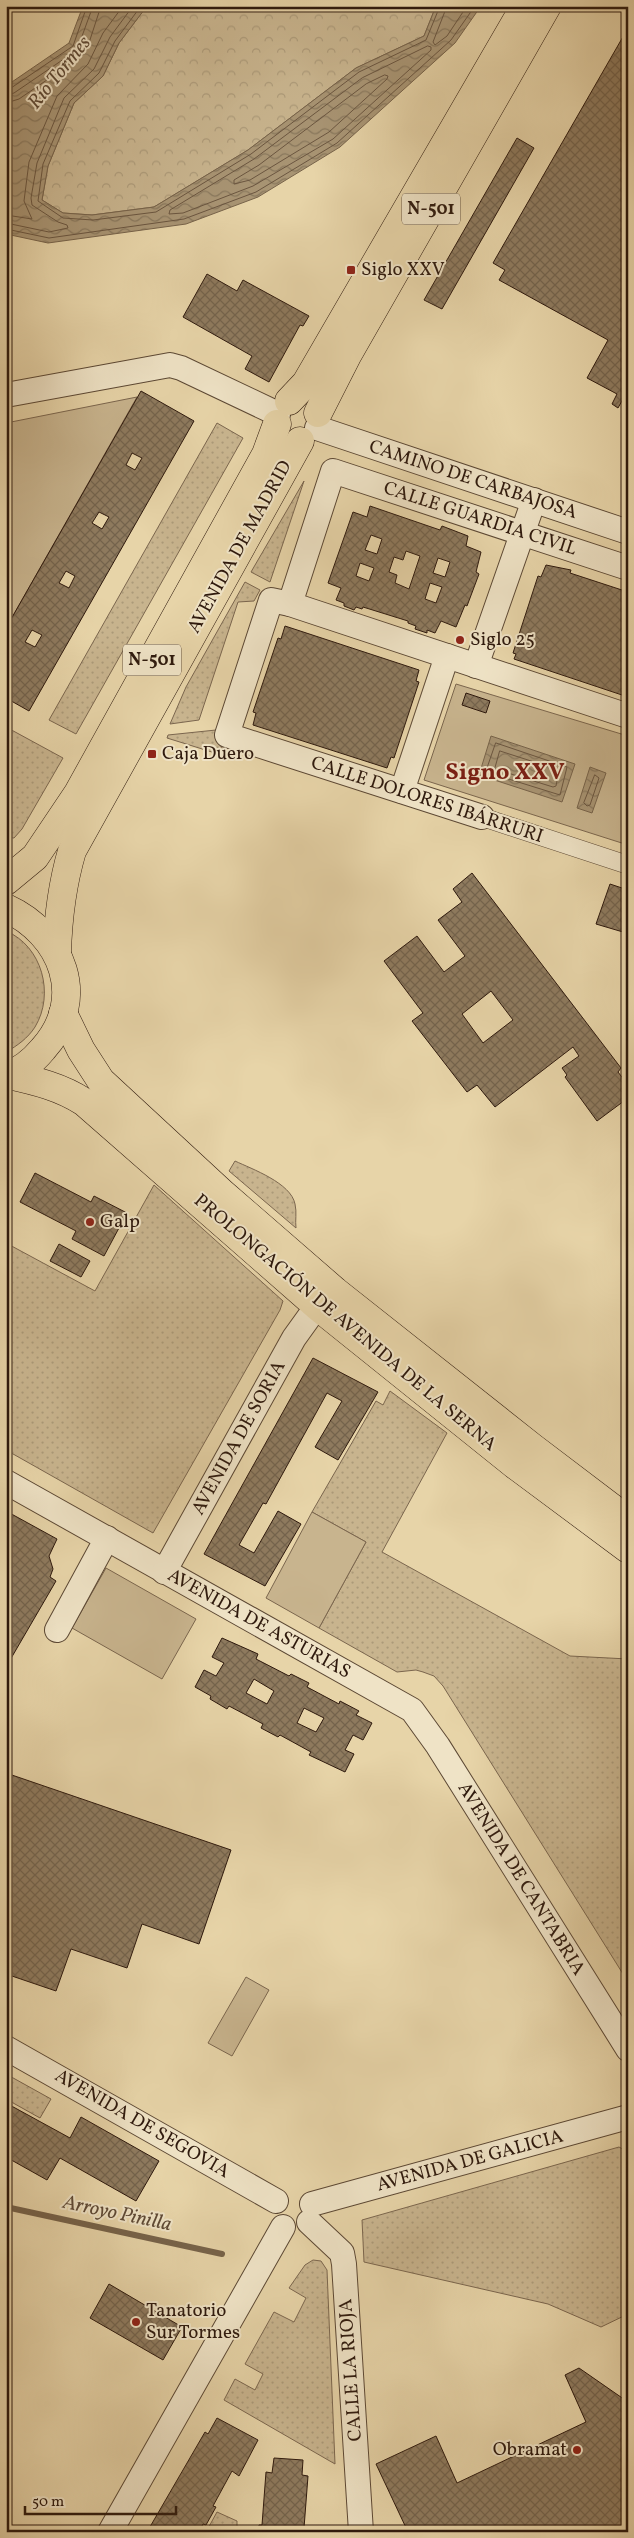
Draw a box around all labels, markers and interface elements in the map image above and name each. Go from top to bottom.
water label: Río Tormes [22,30,99,116]
road number: N-501 [402,193,460,224]
place label: Siglo XXV [361,257,445,283]
marker: Siglo XXV [345,264,357,276]
street label: CAMINO DE CARBAJOSA [365,434,581,526]
street label: AVENIDA DE MADRID [182,456,298,638]
street label: CALLE GUARDIA CIVIL [380,475,580,563]
place label: Siglo 25 [470,627,535,653]
marker: Siglo 25 [454,634,466,646]
road number: N-501 [123,644,181,676]
place label: Caja Duero [162,741,254,767]
marker: Caja Duero [146,748,158,760]
street label: CALLE DOLORES IBÁRRURI [308,750,546,850]
district label: Signo XXV [445,756,565,790]
street label: PROLONGACIÓN DE AVENIDA DE LA SERNA [188,1188,502,1458]
place label: Galp [100,1209,140,1235]
marker: Galp [84,1216,96,1228]
street label: AVENIDA DE SORIA [186,1356,292,1520]
street label: AVENIDA DE ASTURIAS [163,1563,355,1685]
street label: AVENIDA DE CANTABRIA [451,1777,591,1981]
street label: AVENIDA DE SEGOVIA [50,2063,234,2185]
street label: AVENIDA DE GALICIA [374,2124,566,2198]
water label: Arroyo Pinilla [59,2189,174,2239]
place label: Tanatorio Sur Tormes [146,2298,240,2346]
street label: CALLE LA RIOJA [333,2298,369,2442]
marker: Tanatorio Sur Tormes [130,2316,142,2328]
place label: Obramat [493,2437,567,2463]
marker: Obramat [571,2444,583,2456]
scale bar [25,2483,176,2515]
text: 50 m [32,2492,64,2513]

